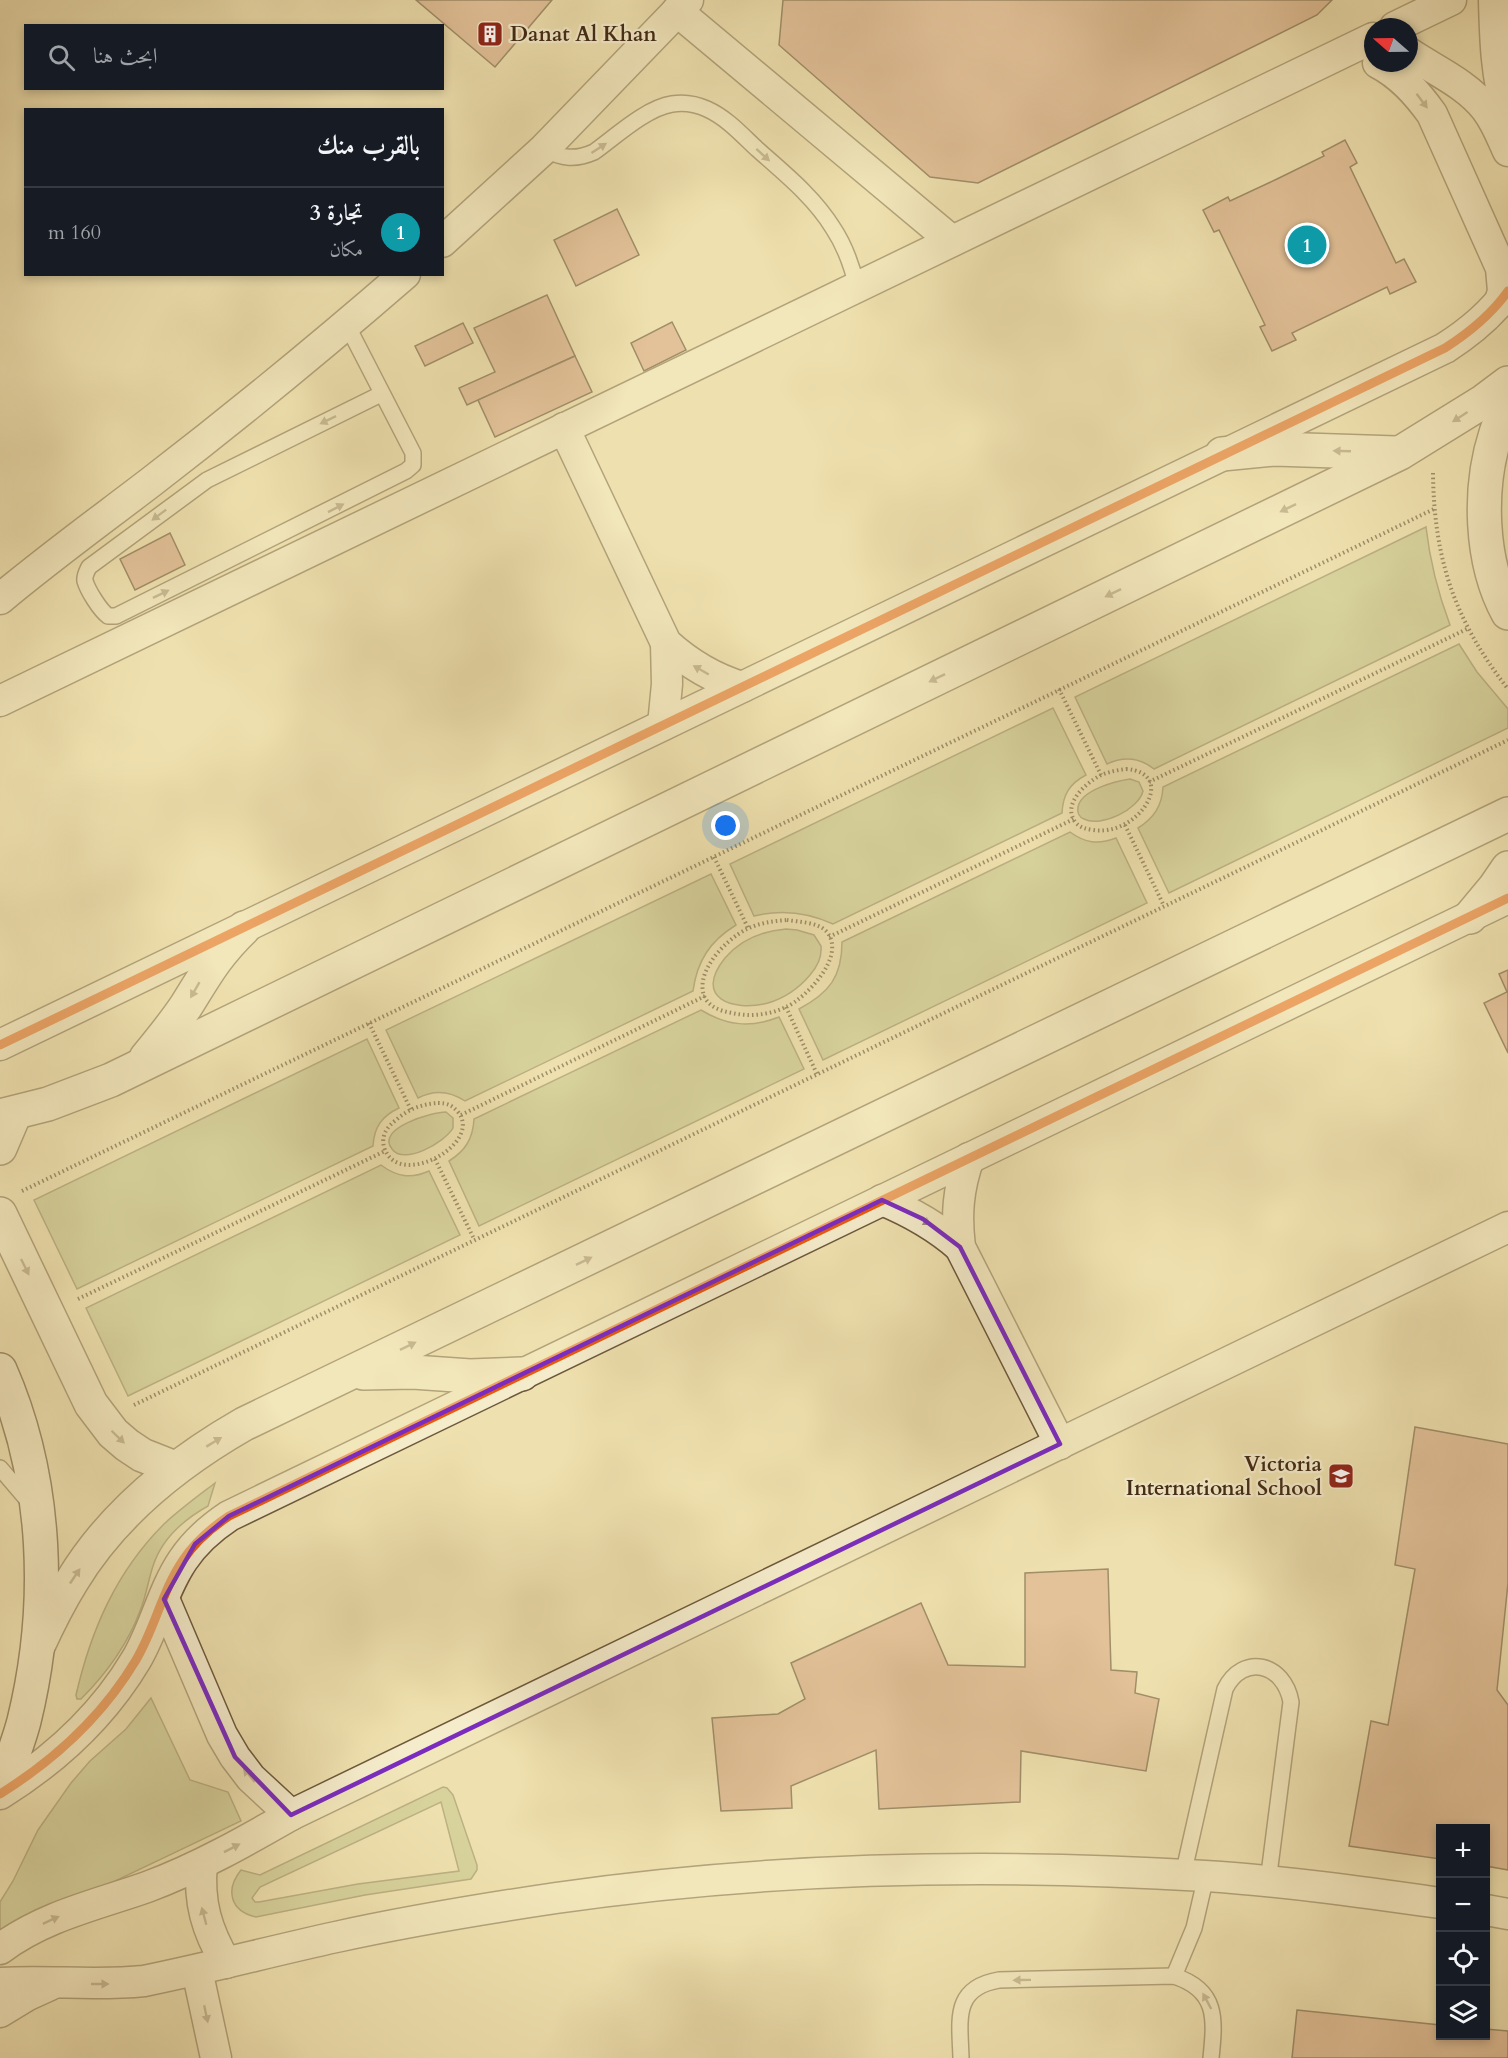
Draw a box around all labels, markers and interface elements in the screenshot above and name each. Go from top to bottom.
north arrow [1364,18,1418,72]
building icon: Danat Al Khan [475,19,505,49]
place label: Danat Al Khan [510,20,657,49]
search box [24,24,444,90]
icon: search [45,41,78,74]
text: ابحث هنا [93,41,158,71]
one-way arrow [1416,92,1428,108]
text: بالقرب منك [317,128,420,163]
one-way arrow [590,142,606,154]
one-way arrow [755,148,770,161]
text: تجارة 3 [310,198,363,228]
text: 160 m [48,219,101,246]
text: 1 [395,219,406,246]
pin: 1 [1288,222,1326,268]
text: مكان [329,236,363,263]
one-way arrow [1453,411,1469,423]
one-way arrow [320,415,337,424]
one-way arrow [1332,446,1351,456]
one-way arrow [327,503,344,512]
one-way arrow [1279,503,1296,512]
one-way arrow [152,509,168,521]
one-way arrow [1104,588,1121,597]
one-way arrow [153,589,170,599]
one-way arrow [692,665,709,675]
one-way arrow [929,673,946,683]
your location [711,811,740,840]
one-way arrow [189,982,200,998]
one-way arrow [915,1214,931,1225]
one-way arrow [575,1257,592,1266]
one-way arrow [20,1259,29,1276]
one-way arrow [399,1342,417,1352]
one-way arrow [110,1430,125,1443]
one-way arrow [206,1436,222,1447]
place label: Victoria International School [1126,1450,1323,1503]
school or university icon: Victoria International School [1326,1461,1356,1491]
one-way arrow [70,1568,81,1584]
one-way arrow [242,1767,255,1783]
map controls [1436,1824,1490,2040]
button: + [1436,1824,1490,1878]
one-way arrow [223,1844,240,1853]
button: − [1436,1878,1490,1932]
one-way arrow [199,1907,209,1925]
one-way arrow [42,1915,59,1924]
button: locate [1436,1932,1490,1986]
one-way arrow [1013,1975,1032,1984]
one-way arrow [91,1979,110,1989]
button: layers [1436,1986,1490,2040]
one-way arrow [1203,1992,1213,2010]
one-way arrow [202,2005,212,2023]

